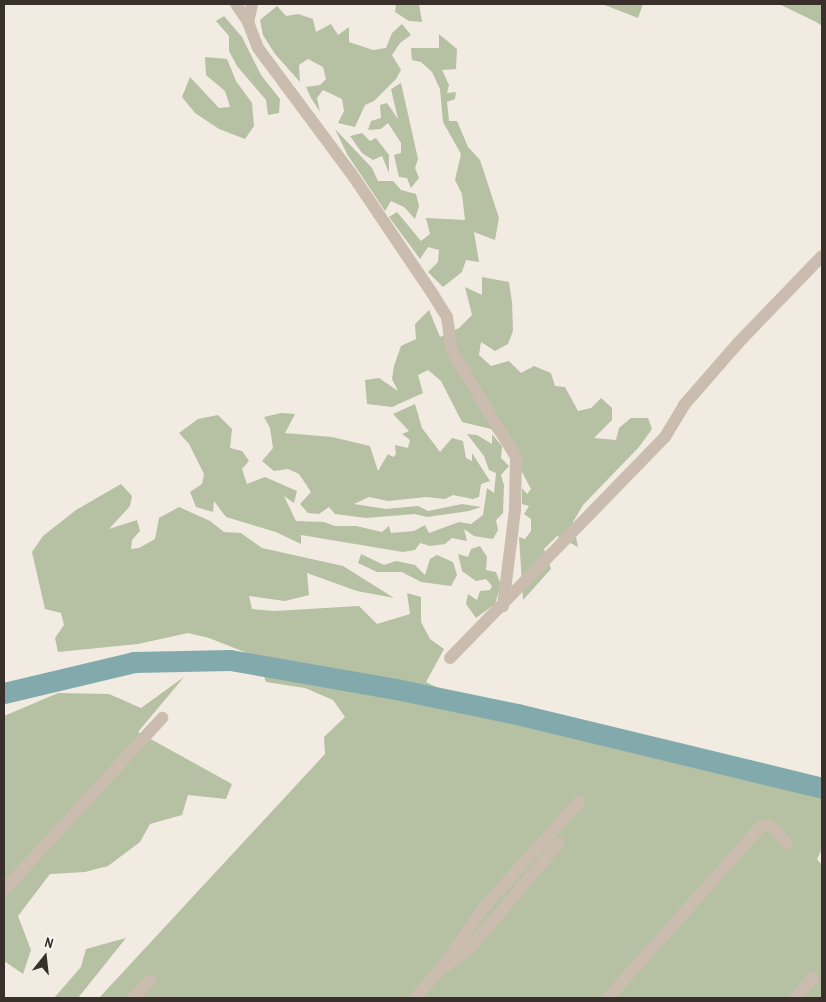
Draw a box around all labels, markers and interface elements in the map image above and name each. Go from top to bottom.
north arrow [20,932,70,982]
text: N [43,933,56,952]

